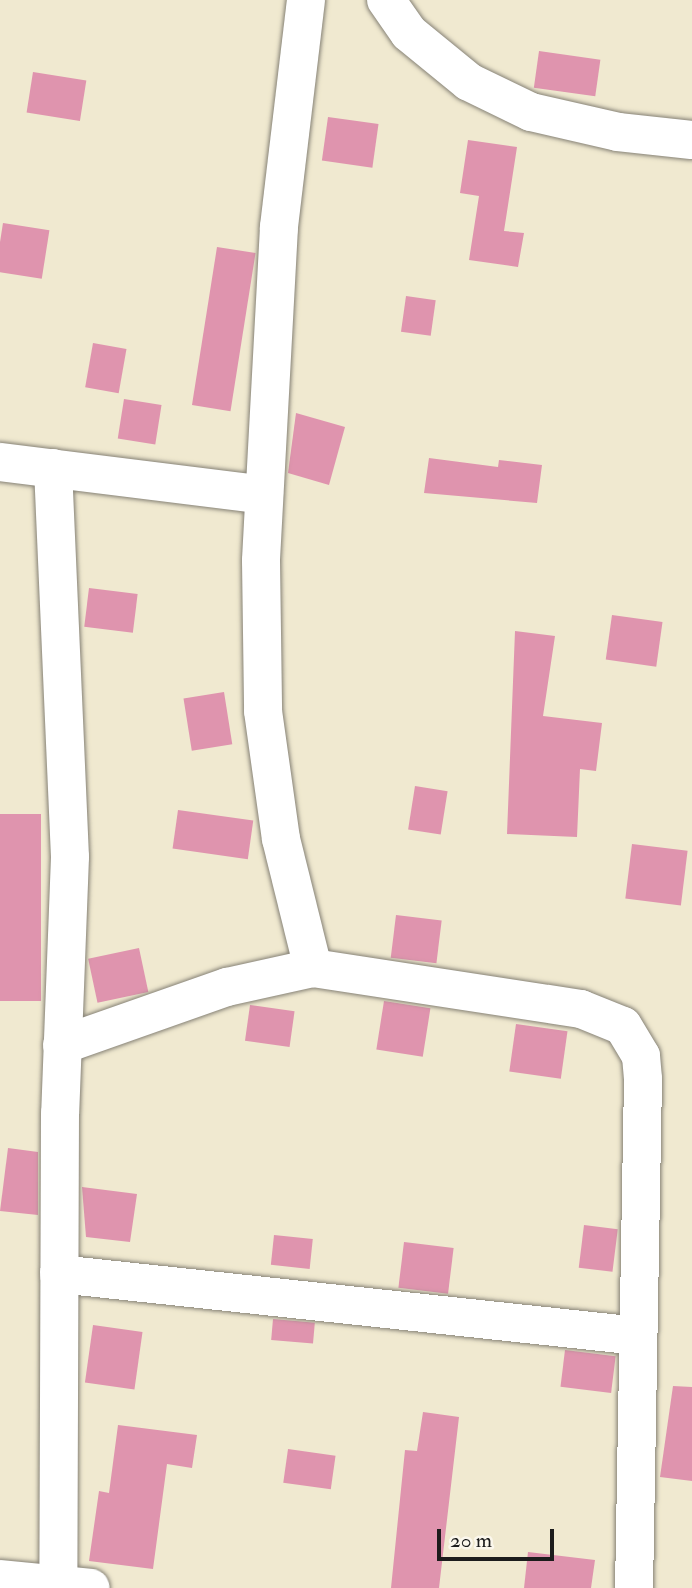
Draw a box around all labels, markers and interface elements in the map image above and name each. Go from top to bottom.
scale bar [440,1514,557,1558]
text: 20 m [450,1527,492,1554]

